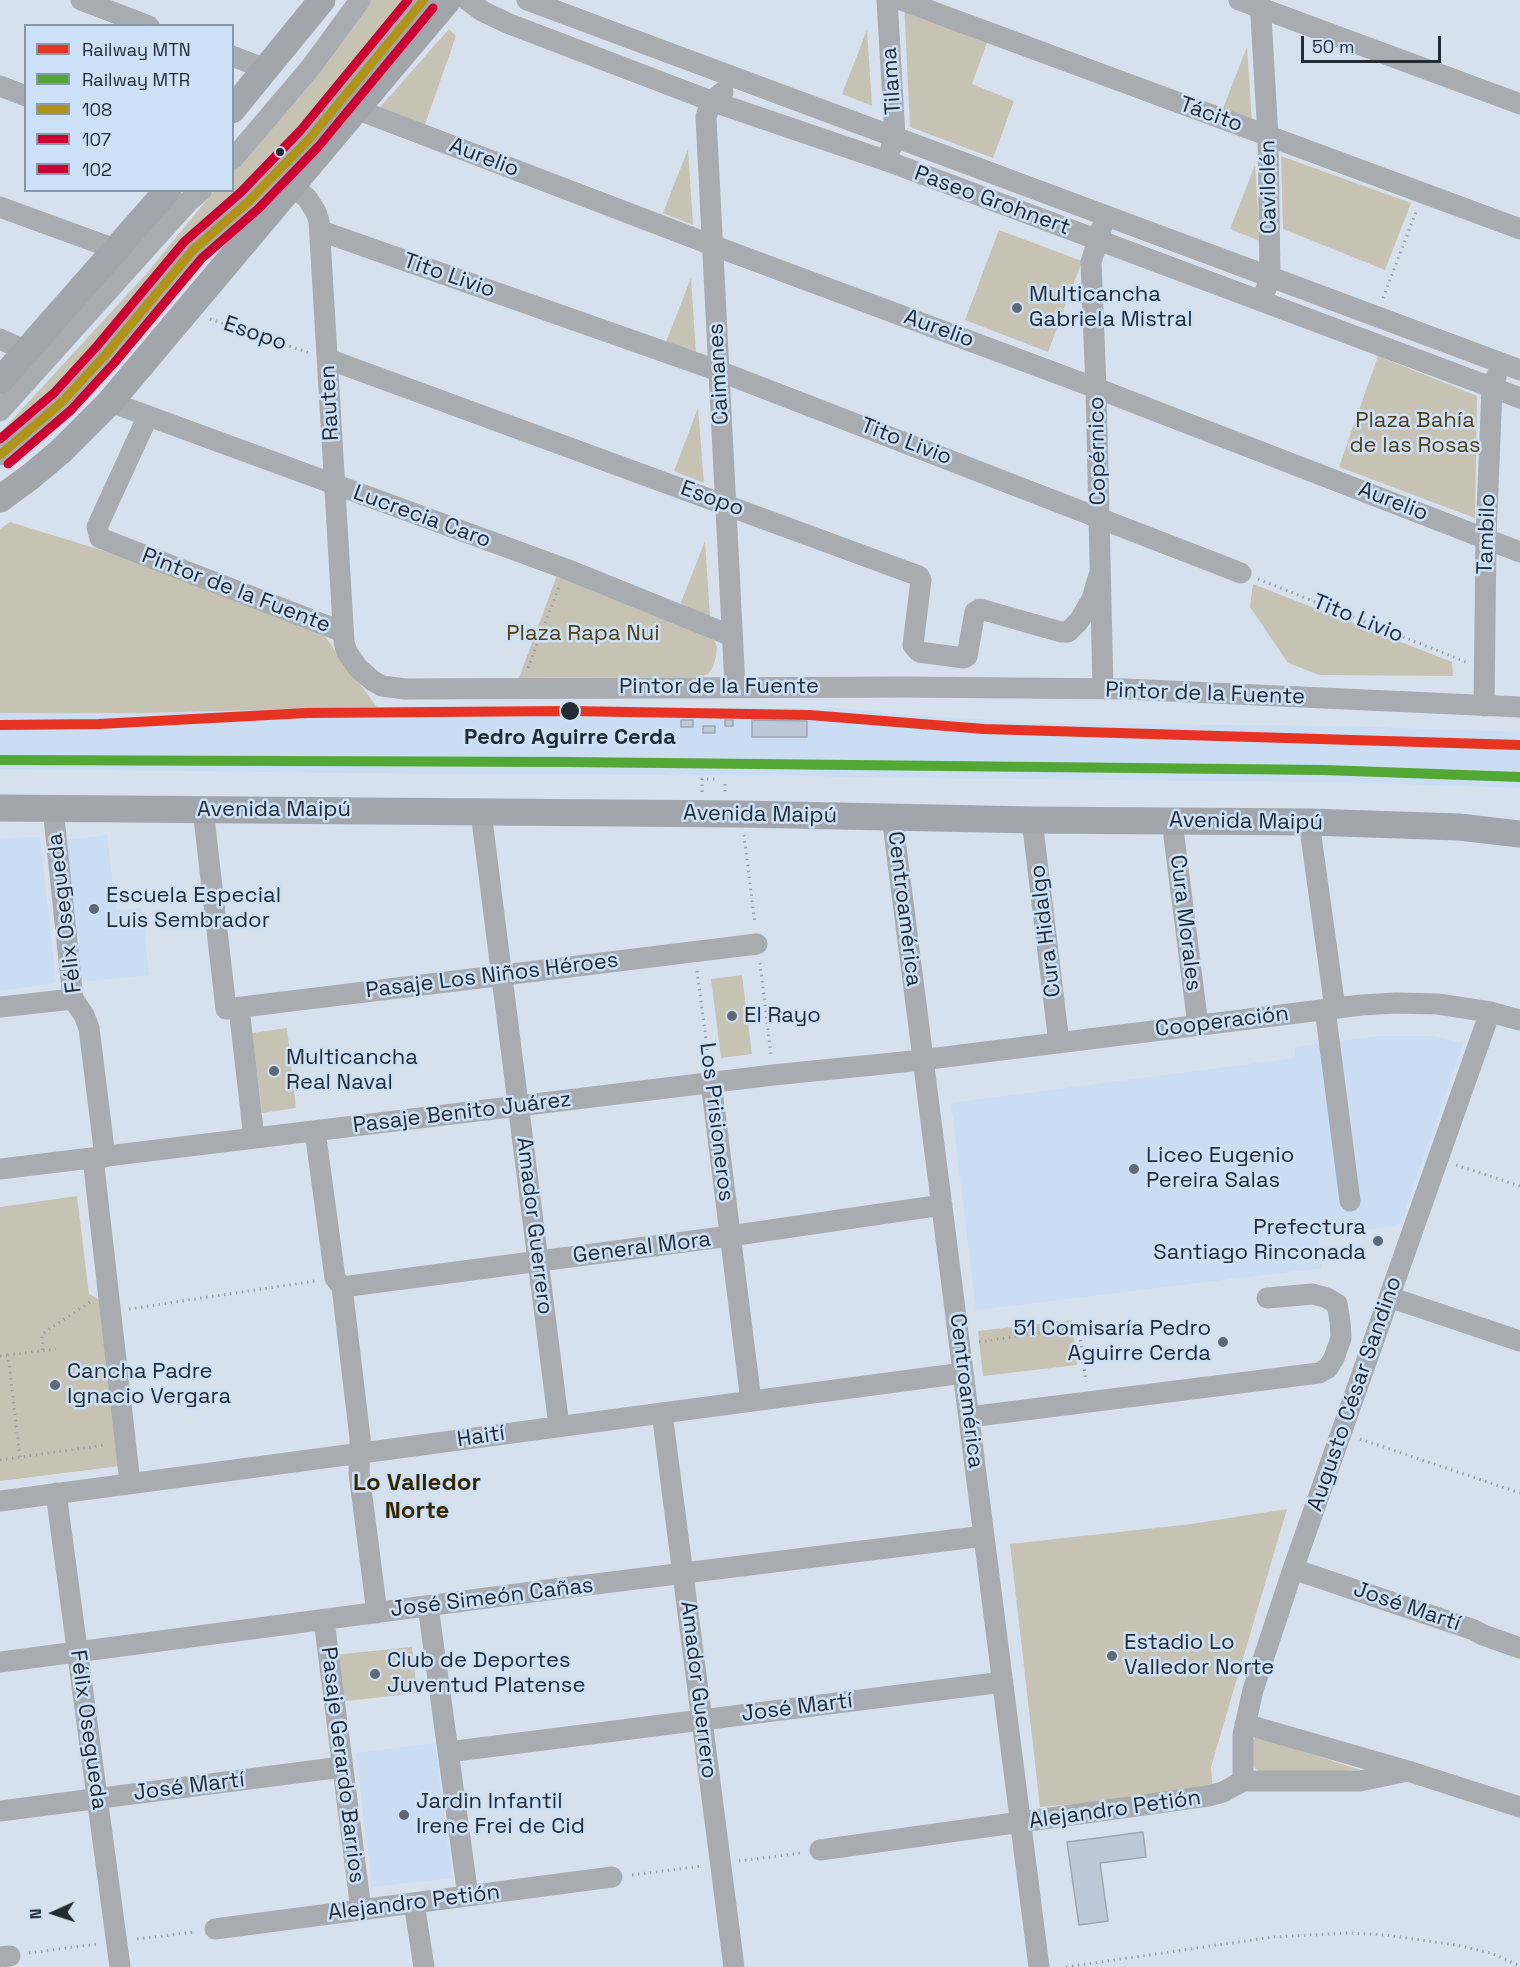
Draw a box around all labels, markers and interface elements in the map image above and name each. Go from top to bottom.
legend [24,24,234,192]
scale bar [1304,24,1444,62]
text: 50 m [1312,35,1354,58]
text: Railway MTN [82,38,191,61]
street label: Tilama [876,46,908,116]
text: Railway MTR [82,68,190,91]
street label: Tácito [1176,91,1246,139]
text: 108 [82,98,112,121]
text: 107 [82,128,111,151]
street label: Aurelio [445,133,523,183]
street label: Cavilolén [1255,140,1283,234]
unlabelled marker [274,146,286,158]
text: 102 [82,158,112,181]
street label: Paseo Grohnert [911,161,1073,241]
street label: Tito Livio [400,248,498,304]
place label: Multicancha Gabriela Mistral [1029,282,1193,334]
marker: Multicancha Gabriela Mistral [1010,301,1024,315]
street label: Aurelio [900,304,978,354]
street label: Esopo [220,311,290,357]
street label: Caimanes [703,322,735,426]
street label: Rauten [315,364,345,442]
street label: Copérnico [1084,396,1112,506]
park label: Plaza Bahía de las Rosas [1349,408,1481,460]
street label: Tito Livio [857,413,955,471]
street label: Esopo [677,475,747,523]
street label: Aurelio [1354,477,1432,527]
street label: Lucrecia Caro [350,480,494,554]
street label: Tambilo [1472,493,1502,575]
street label: Pintor de la Fuente [138,543,334,639]
street label: Tito Livio [1309,589,1407,649]
park label: Plaza Rapa Nui [506,621,660,647]
street label: Pintor de la Fuente [619,674,819,700]
street label: Pintor de la Fuente [1105,677,1305,711]
marker: Pedro Aguirre Cerda [559,700,581,722]
place label: Pedro Aguirre Cerda [464,725,676,751]
street label: Avenida Maipú [197,797,351,823]
street label: Avenida Maipú [683,800,837,830]
street label: Avenida Maipú [1169,807,1323,837]
street label: Centroamérica [881,830,927,988]
street label: Félix Osegueda [42,831,88,995]
street label: Cura Morales [1164,853,1206,993]
street label: Cura Hidalgo [1025,863,1067,999]
place label: Escuela Especial Luis Sembrador [106,883,281,934]
marker: Escuela Especial Luis Sembrador [87,902,101,916]
street label: Pasaje Los Niños Héroes [364,947,620,1005]
street label: Cooperación [1154,1001,1290,1043]
place label: El Rayo [744,1003,821,1029]
marker: El Rayo [725,1009,739,1023]
street label: Los Prisioneros [693,1041,739,1203]
place label: Multicancha Real Naval [286,1045,418,1096]
marker: Multicancha Real Naval [267,1064,281,1078]
street label: Pasaje Benito Juárez [351,1087,573,1139]
street label: Amador Guerrero [510,1136,558,1316]
place label: Liceo Eugenio Pereira Salas [1146,1143,1294,1194]
marker: Liceo Eugenio Pereira Salas [1127,1162,1141,1176]
place label: Prefectura Santiago Rinconada [1153,1215,1366,1266]
street label: General Mora [571,1226,713,1270]
marker: Prefectura Santiago Rinconada [1371,1234,1385,1248]
street label: Augusto César Sandino [1302,1273,1408,1515]
street label: Centroamérica [943,1312,989,1470]
place label: 51 Comisaría Pedro Aguirre Cerda [1014,1316,1211,1368]
marker: 51 Comisaría Pedro Aguirre Cerda [1216,1335,1230,1349]
place label: Cancha Padre Ignacio Vergara [67,1359,231,1410]
marker: Cancha Padre Ignacio Vergara [48,1378,62,1392]
street label: Haití [455,1421,507,1453]
district label: Lo Valledor Norte [353,1469,481,1525]
street label: José Simeón Cañas [389,1572,595,1624]
street label: José Martí [1350,1576,1464,1638]
street label: Amador Guerrero [674,1600,722,1780]
place label: Estadio Lo Valledor Norte [1124,1630,1274,1682]
street label: Pasaje Gerardo Barrios [314,1645,370,1885]
street label: Félix Osegueda [64,1648,112,1812]
place label: Club de Deportes Juventud Platense [387,1648,585,1700]
marker: Estadio Lo Valledor Norte [1105,1649,1119,1663]
marker: Club de Deportes Juventud Platense [368,1667,382,1681]
street label: José Martí [740,1688,854,1728]
street label: José Martí [132,1767,246,1807]
street label: Alejandro Petión [1027,1785,1203,1835]
place label: Jardin Infantil Irene Frei de Cid [416,1789,585,1840]
marker: Jardin Infantil Irene Frei de Cid [397,1808,411,1822]
street label: Alejandro Petión [326,1879,502,1927]
north arrow [24,1883,84,1943]
text: N [25,1908,46,1920]

